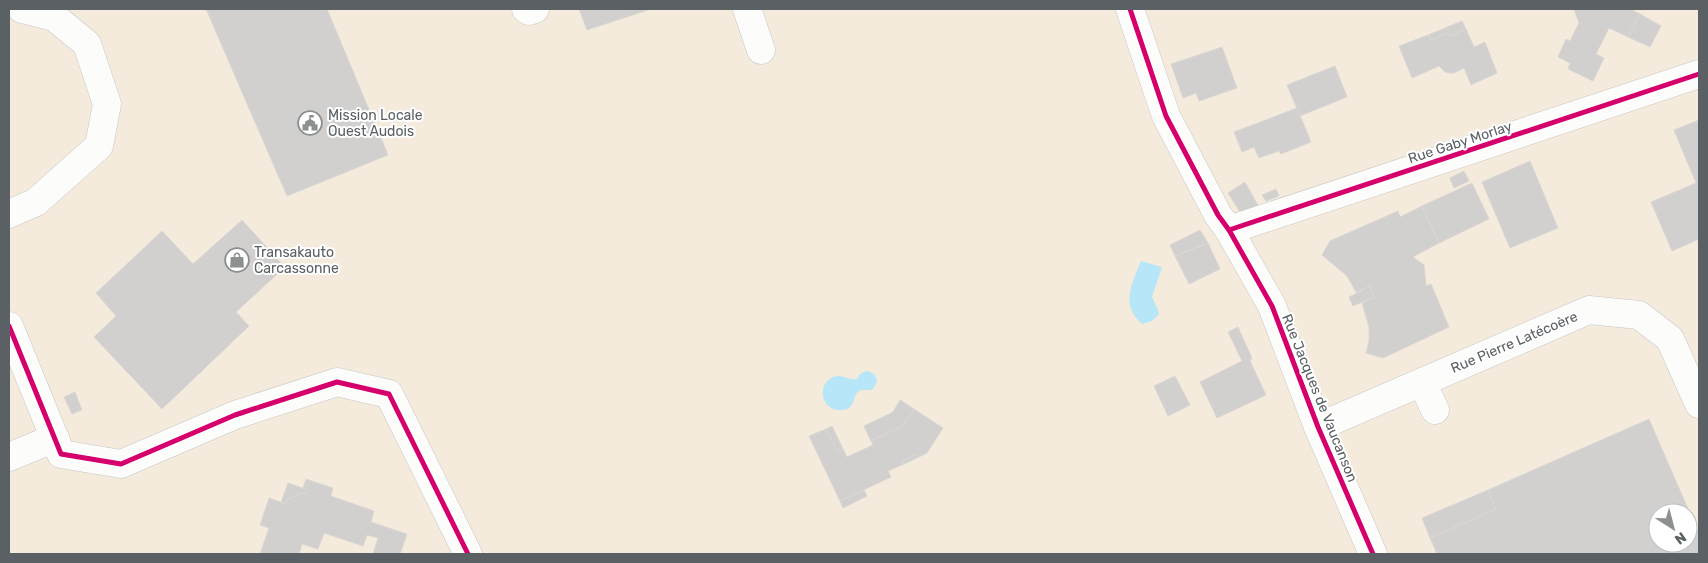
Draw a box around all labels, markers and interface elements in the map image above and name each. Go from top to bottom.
place label: Mission Locale Ouest Audois [328,107,423,140]
public building icon: Mission Locale Ouest Audois [297,110,323,136]
street label: Rue Gaby Morlay [1406,118,1514,167]
place label: Transakauto Carcassonne [254,244,339,277]
shop icon: Transakauto Carcassonne [224,247,250,273]
street label: Rue Pierre Latécoère [1448,308,1580,377]
street label: Rue Jacques de Vaucanson [1278,312,1361,485]
north arrow [1648,503,1698,553]
text: N [1671,528,1689,548]

